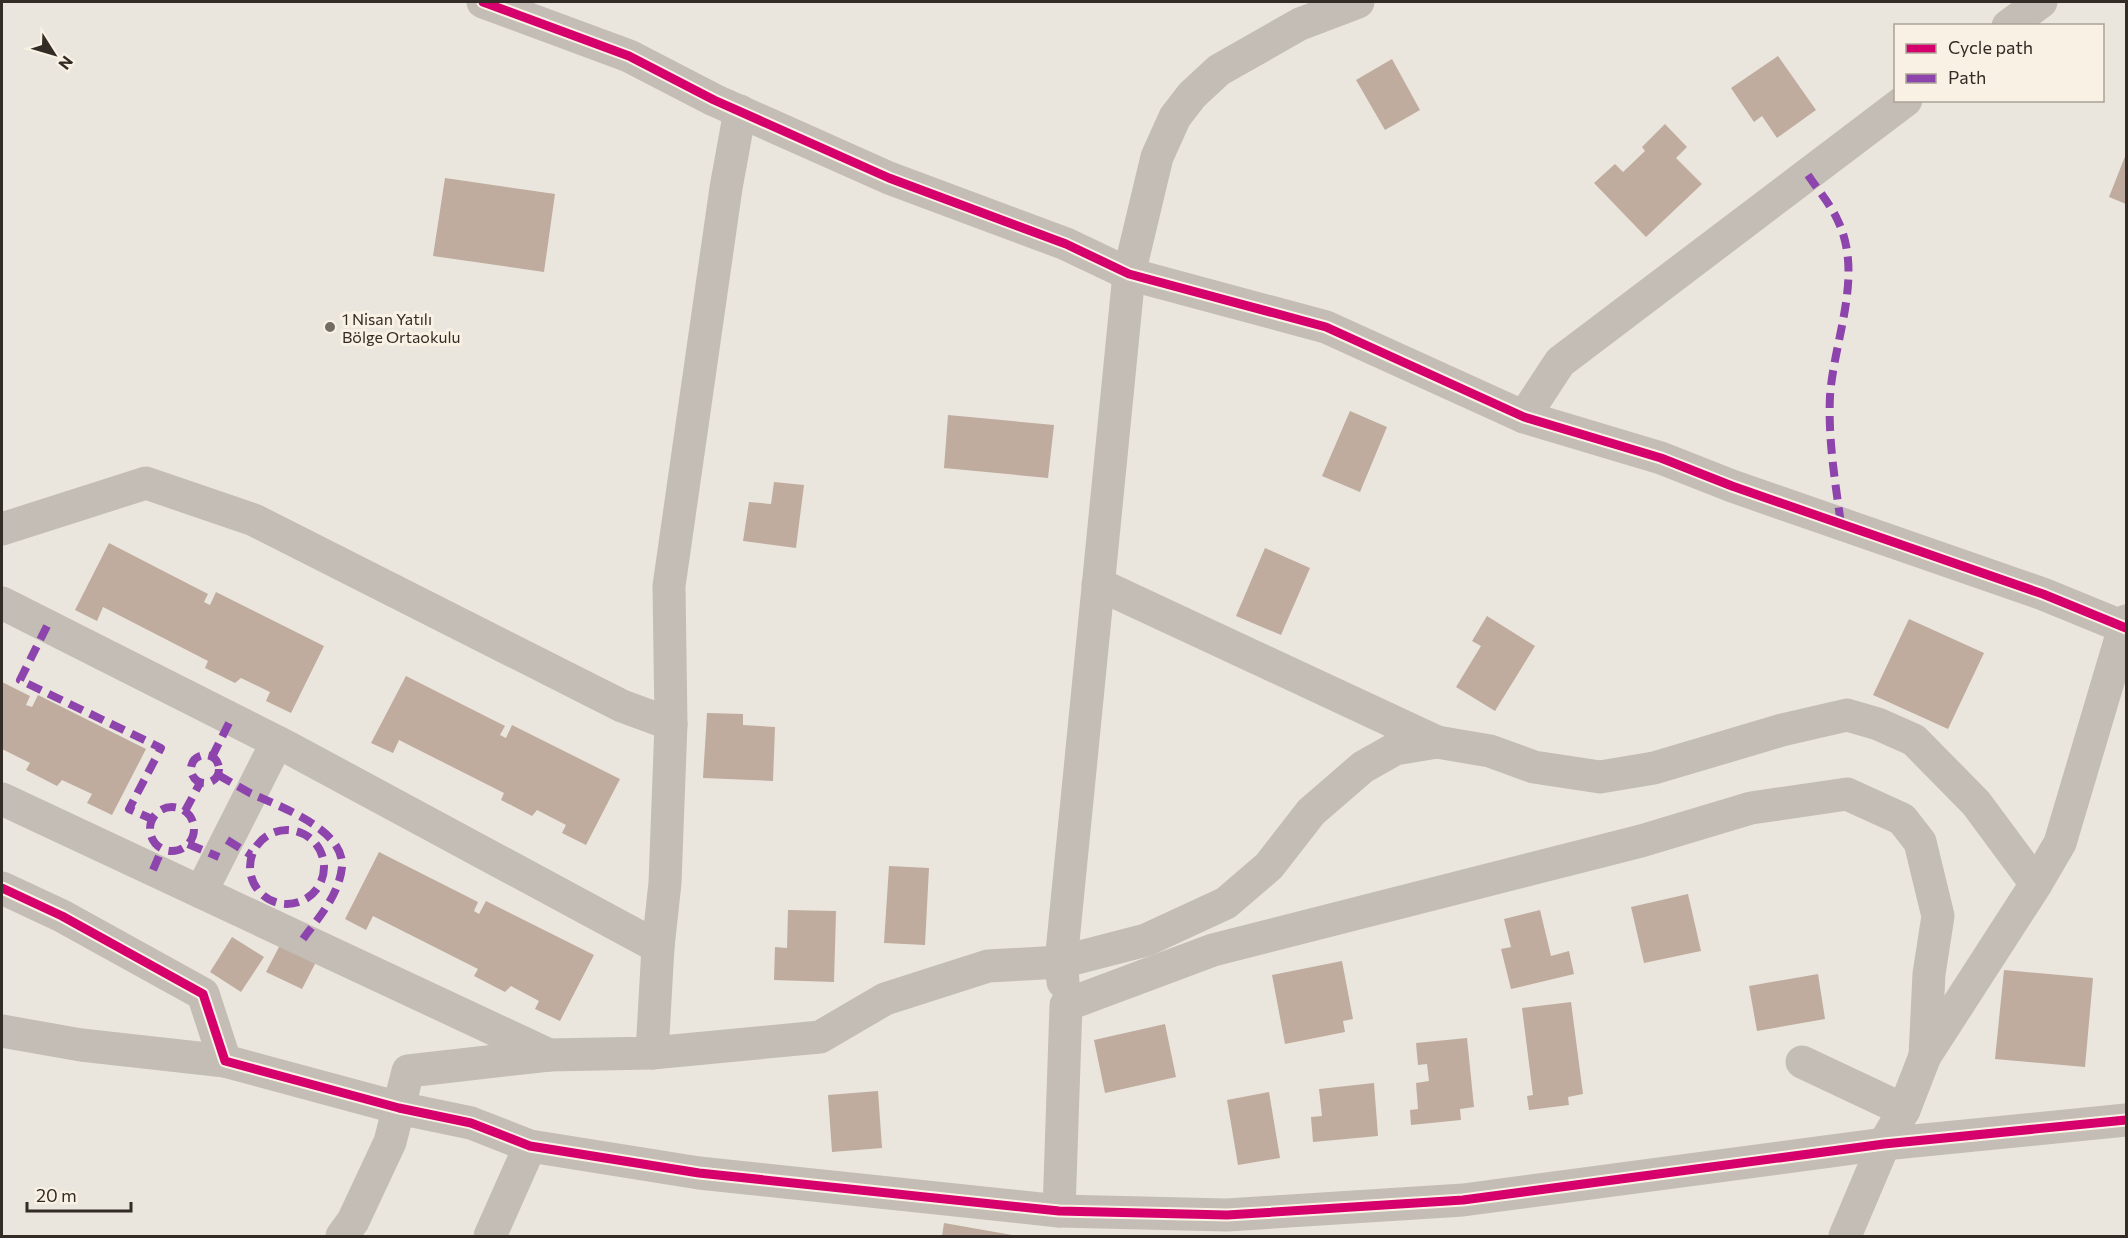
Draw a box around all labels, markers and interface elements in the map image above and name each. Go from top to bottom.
north arrow [24,24,84,84]
legend [1894,24,2104,102]
text: Cycle path [1948,36,2033,58]
text: N [55,53,78,74]
text: Path [1948,66,1986,88]
place label: 1 Nisan Yatılı Bölge Ortaokulu [342,309,461,346]
marker: 1 Nisan Yatılı Bölge Ortaokulu [323,320,337,334]
scale bar [27,1175,130,1213]
text: 20 m [36,1184,77,1206]

